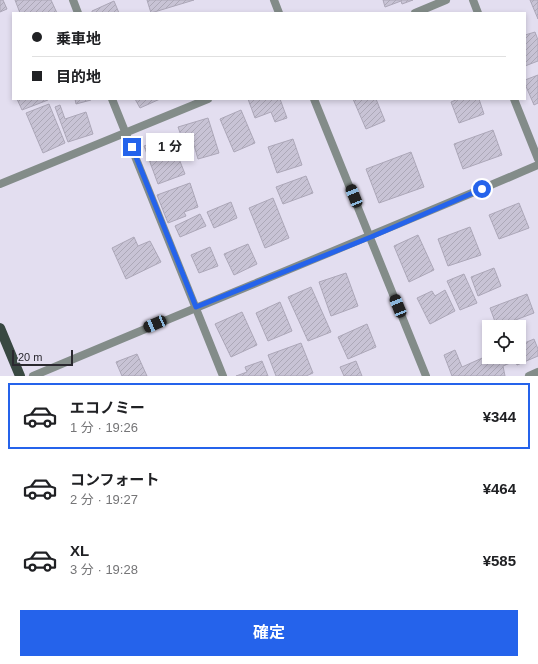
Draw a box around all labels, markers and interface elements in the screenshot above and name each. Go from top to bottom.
text: 乗車地 [56,30,101,47]
text: 目的地 [56,68,101,85]
callout: 1 分 [146,133,194,161]
route end [123,138,141,156]
text: 1 分 [158,139,182,154]
route start [473,180,491,198]
car [344,183,364,209]
car [388,293,408,319]
car [142,314,168,334]
map controls [482,320,526,364]
button: locate [482,320,526,364]
scale bar [12,348,73,367]
text: 20 m [18,351,42,363]
icon: car [22,398,58,434]
text: エコノミー [70,399,145,416]
text: ¥344 [483,408,516,425]
text: 1 分 · 19:26 [70,420,138,435]
icon: car [22,470,58,506]
text: コンフォート [70,471,160,488]
text: ¥464 [483,480,516,497]
text: 2 分 · 19:27 [70,492,138,507]
icon: car [22,542,58,578]
text: XL [70,542,89,559]
text: ¥585 [483,552,516,569]
text: 3 分 · 19:28 [70,562,138,577]
button: 確定 [20,610,518,656]

